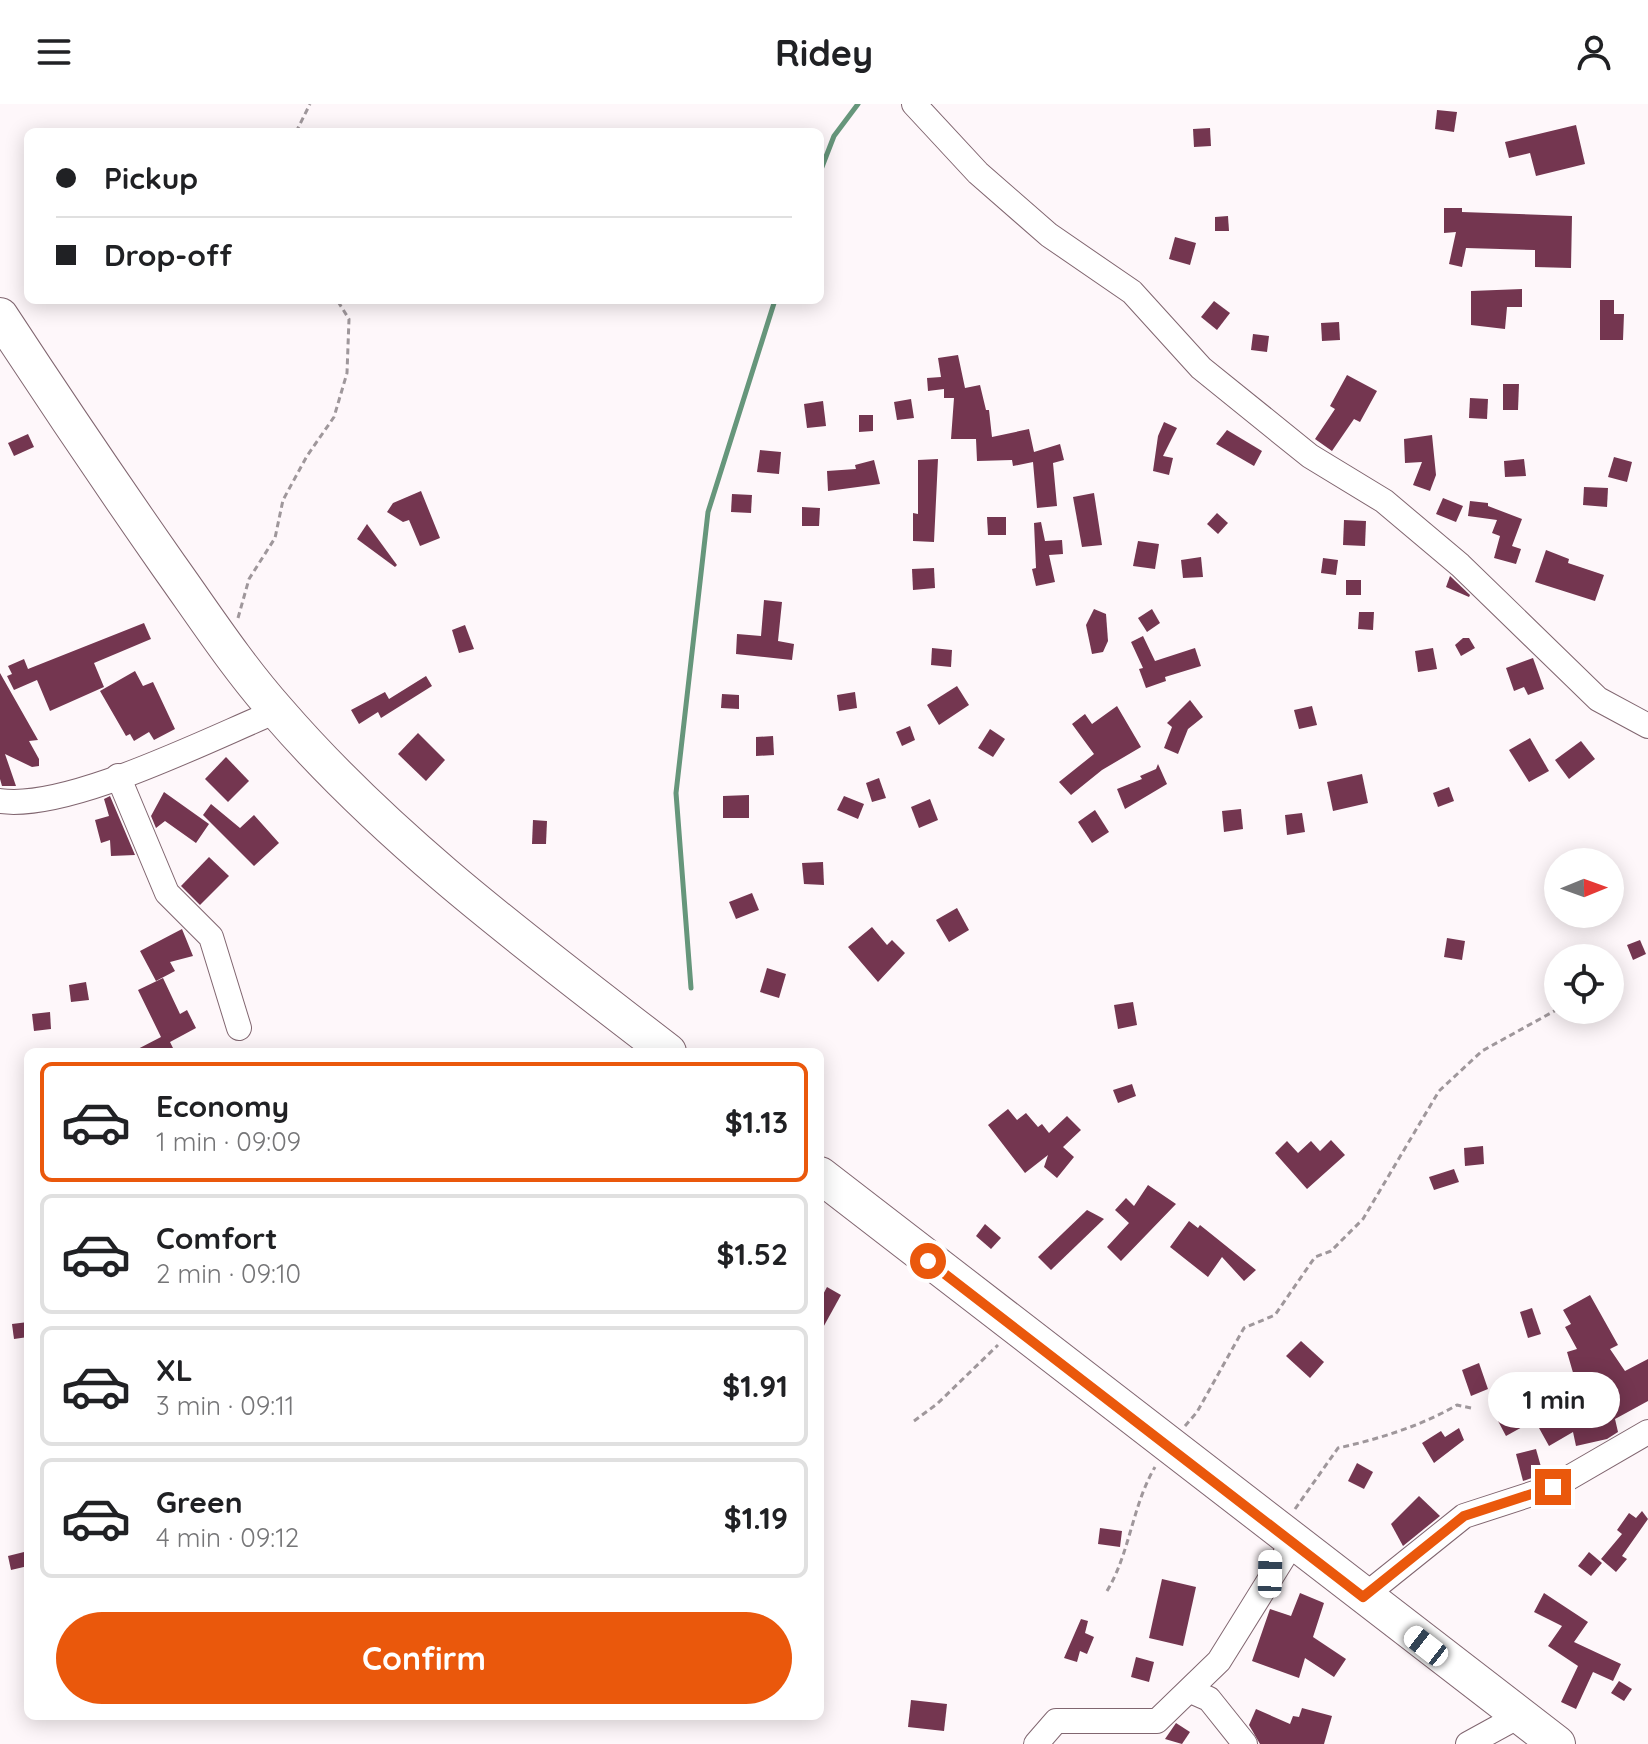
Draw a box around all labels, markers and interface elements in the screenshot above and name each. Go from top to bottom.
icon: menu [32,30,76,74]
text: Ridey [775,30,873,75]
icon: person [1572,30,1616,74]
text: Pickup [104,159,198,197]
text: Drop-off [104,236,232,274]
north arrow [1544,848,1624,928]
map controls [1544,848,1624,1024]
button: locate [1544,944,1624,1024]
icon: car [60,1086,132,1158]
text: Economy [156,1087,289,1125]
text: $1.13 [725,1103,788,1141]
text: 1 min · 09:09 [156,1125,301,1158]
icon: car [60,1218,132,1290]
text: Comfort [156,1219,277,1257]
text: $1.52 [717,1235,788,1273]
route start [910,1243,946,1279]
text: 2 min · 09:10 [156,1257,301,1290]
icon: car [60,1350,132,1422]
text: XL [156,1351,193,1389]
text: $1.91 [722,1367,788,1405]
callout: 1 min [1487,1371,1619,1427]
text: 1 min [1523,1383,1586,1416]
text: 3 min · 09:11 [156,1389,294,1422]
route end [1535,1469,1571,1505]
icon: car [60,1482,132,1554]
text: Green [156,1483,243,1521]
text: $1.19 [724,1499,788,1537]
text: 4 min · 09:12 [156,1521,299,1554]
car [1258,1550,1282,1598]
button: Confirm [56,1612,792,1704]
car [1400,1622,1452,1670]

